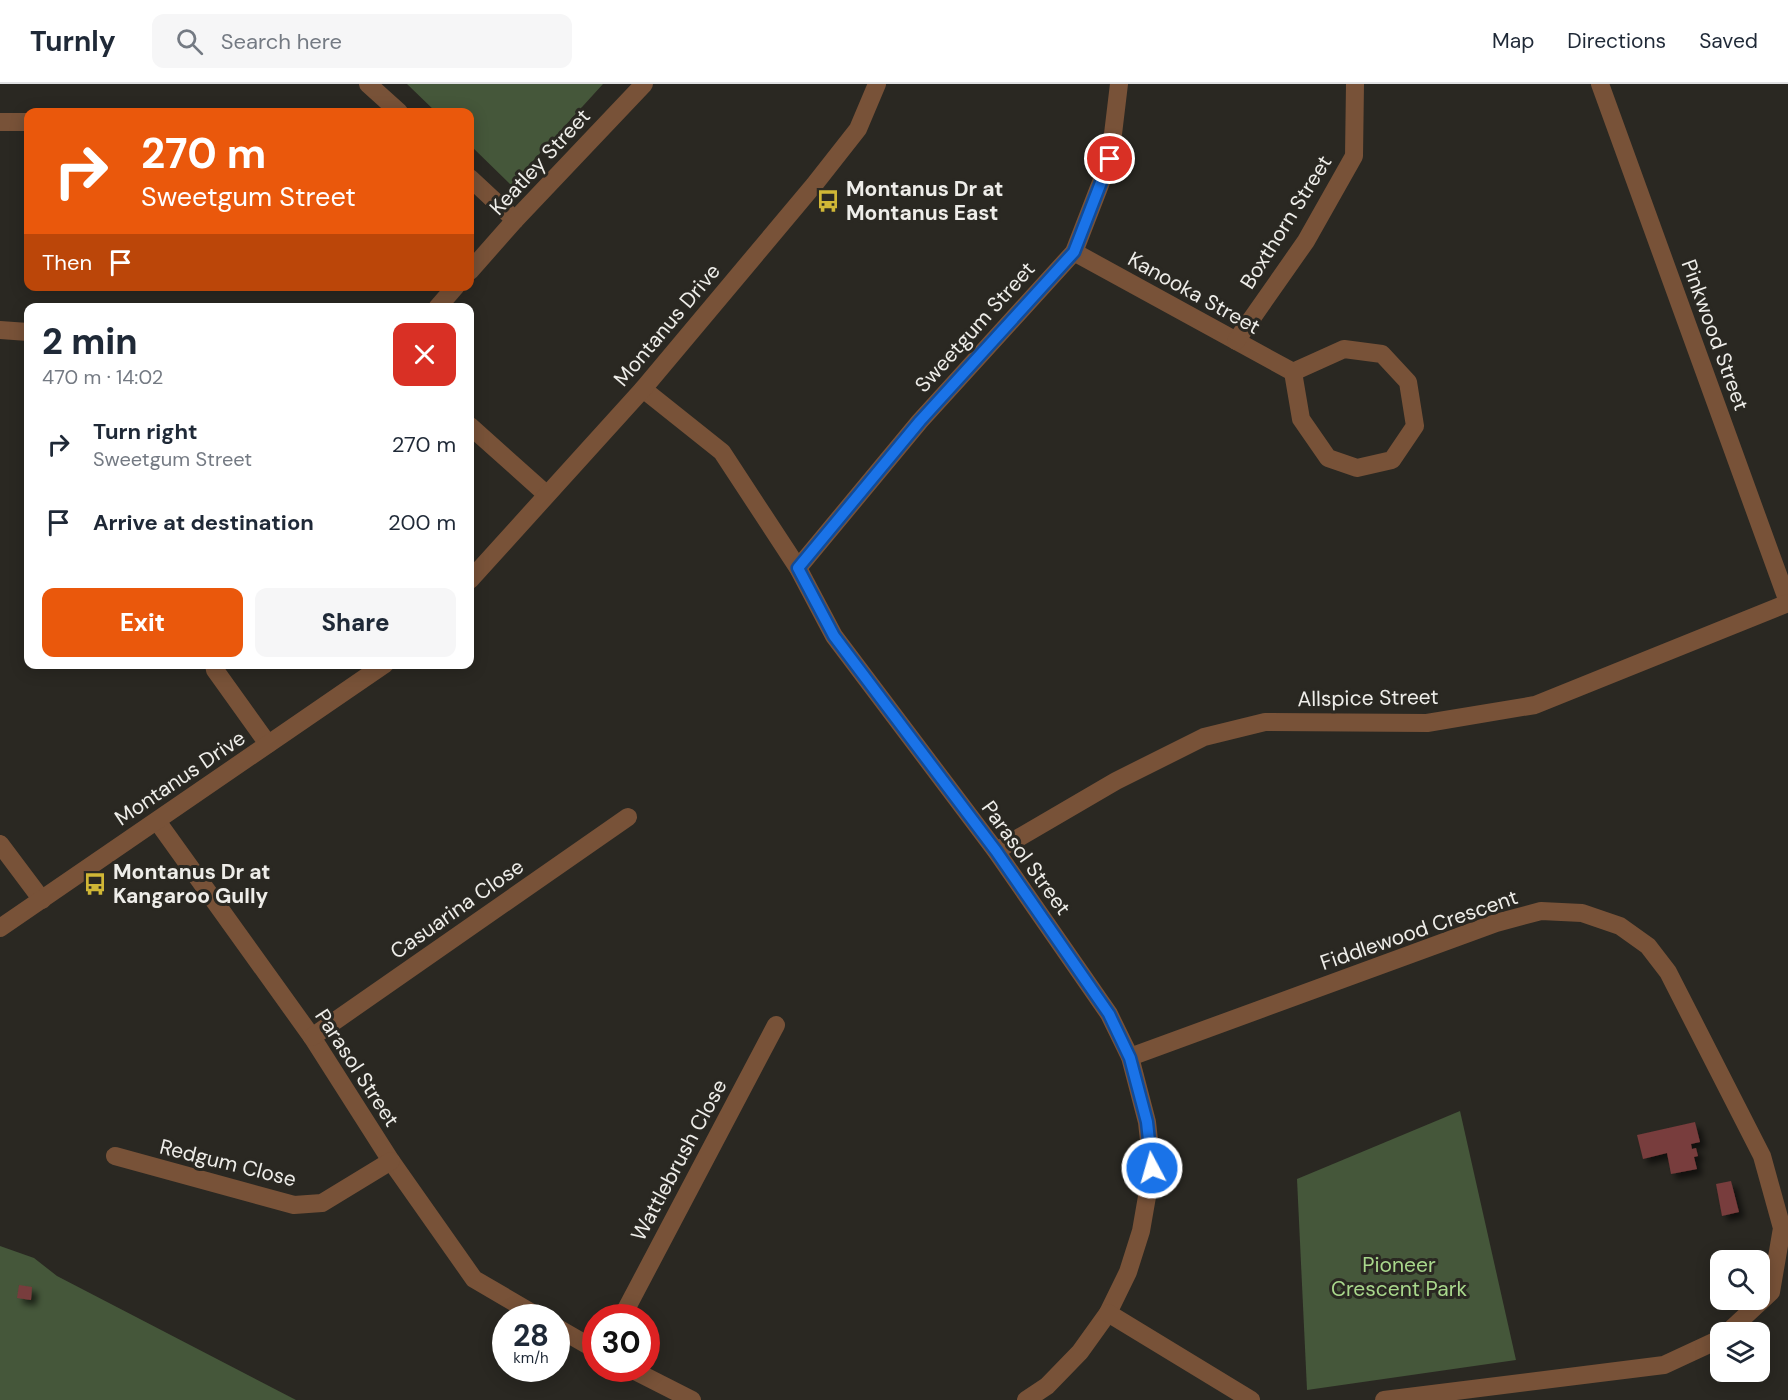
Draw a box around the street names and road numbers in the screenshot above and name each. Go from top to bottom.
street label: Keatley Street [483,103,597,221]
street label: Boxthorn Street [1234,150,1338,294]
street label: Kanooka Street [1123,245,1265,341]
street label: Sweetgum Street [909,256,1041,398]
street label: Pinkwood Street [1675,256,1755,414]
street label: Montanus Drive [607,258,727,392]
street label: Allspice Street [1297,683,1439,713]
street label: Montanus Drive [109,724,251,832]
street label: Parasol Street [975,795,1077,921]
street label: Casuarina Close [385,852,529,966]
street label: Fiddlewood Crescent [1316,883,1522,977]
street label: Parasol Street [308,1004,406,1132]
street label: Wattlebrush Close [625,1074,733,1246]
street label: Redgum Close [157,1133,299,1193]

